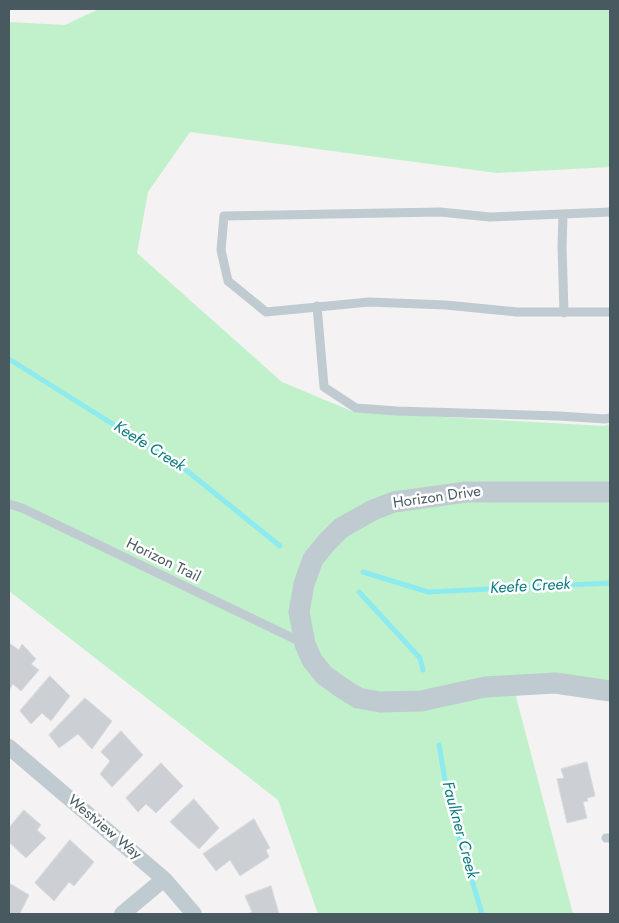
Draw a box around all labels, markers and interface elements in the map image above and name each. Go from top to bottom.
water label: Keefe Creek [110,418,188,476]
street label: Horizon Drive [392,483,482,513]
street label: Horizon Trail [123,535,203,587]
water label: Keefe Creek [489,575,571,599]
water label: Faulkner Creek [437,779,481,881]
street label: Westview Way [63,792,145,864]

